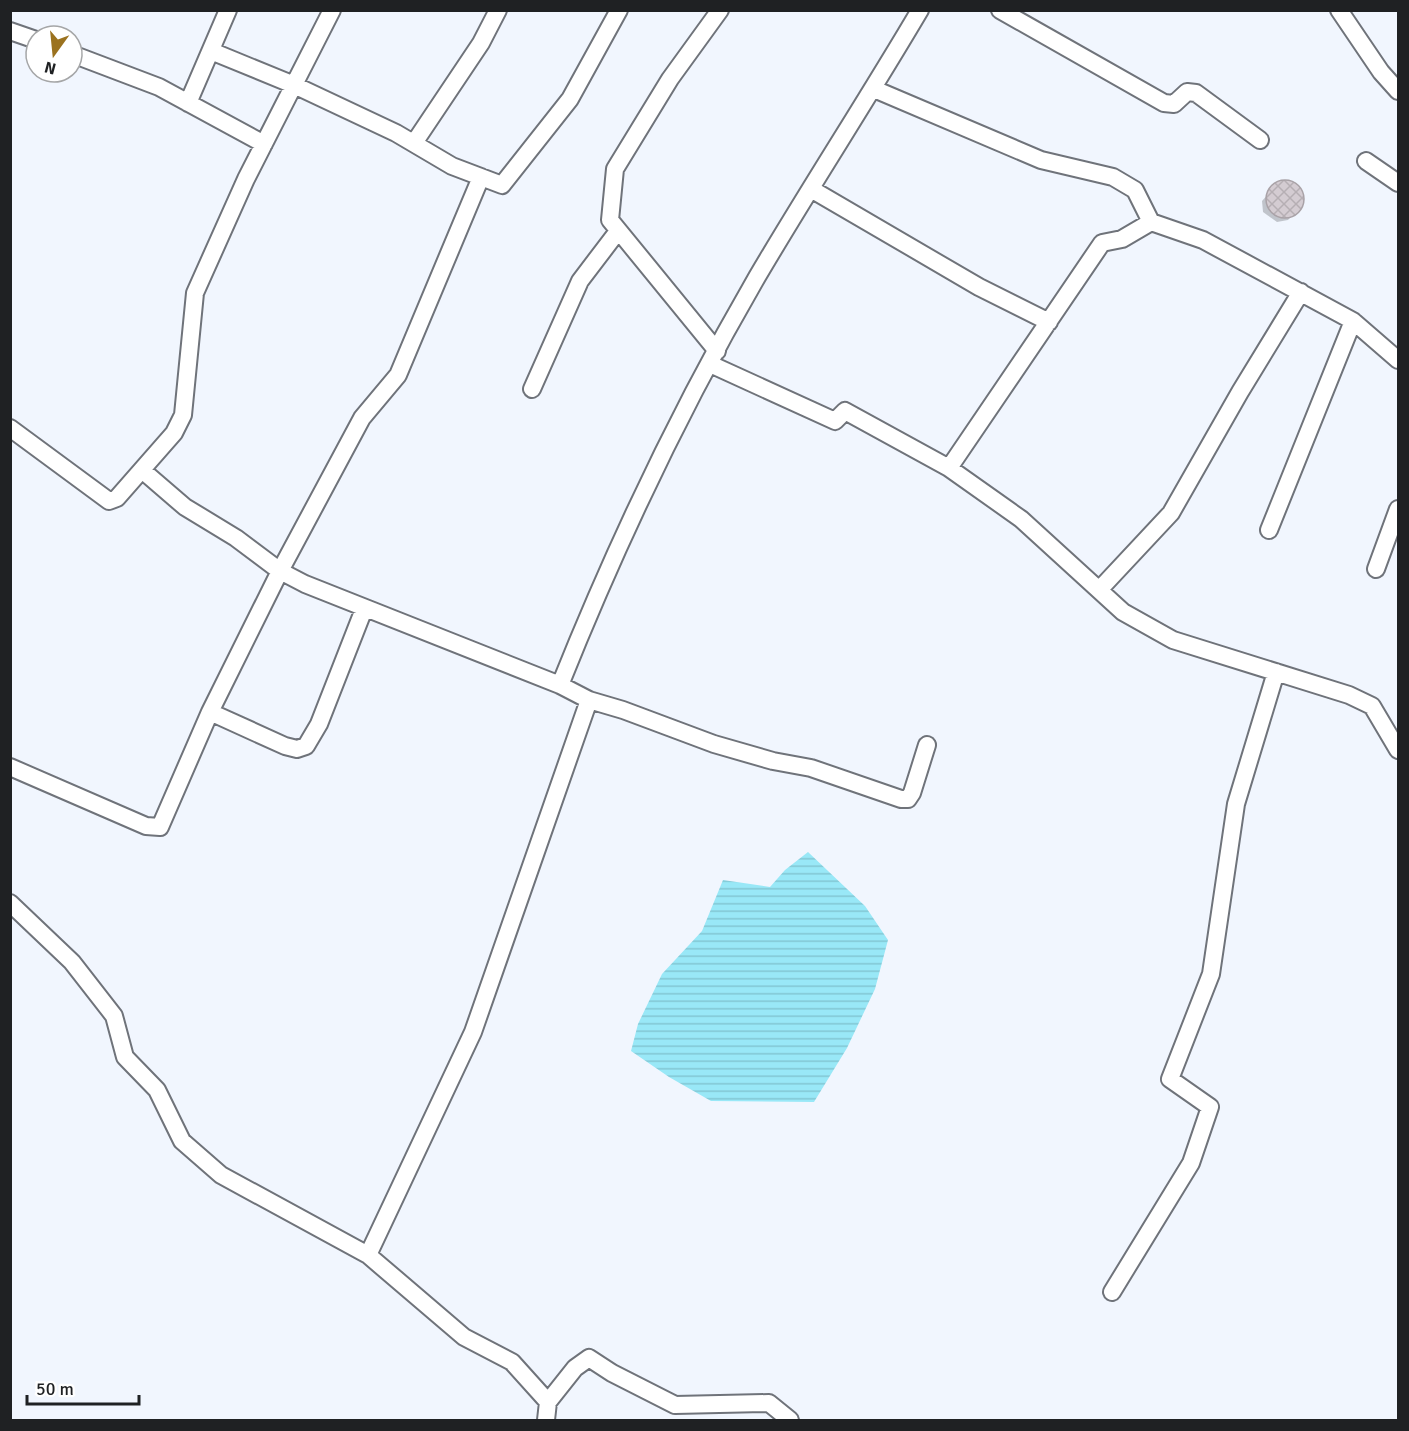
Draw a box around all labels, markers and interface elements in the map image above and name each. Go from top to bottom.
north arrow [24,24,84,84]
text: N [42,56,58,79]
scale bar [27,1368,140,1406]
text: 50 m [36,1378,74,1400]

